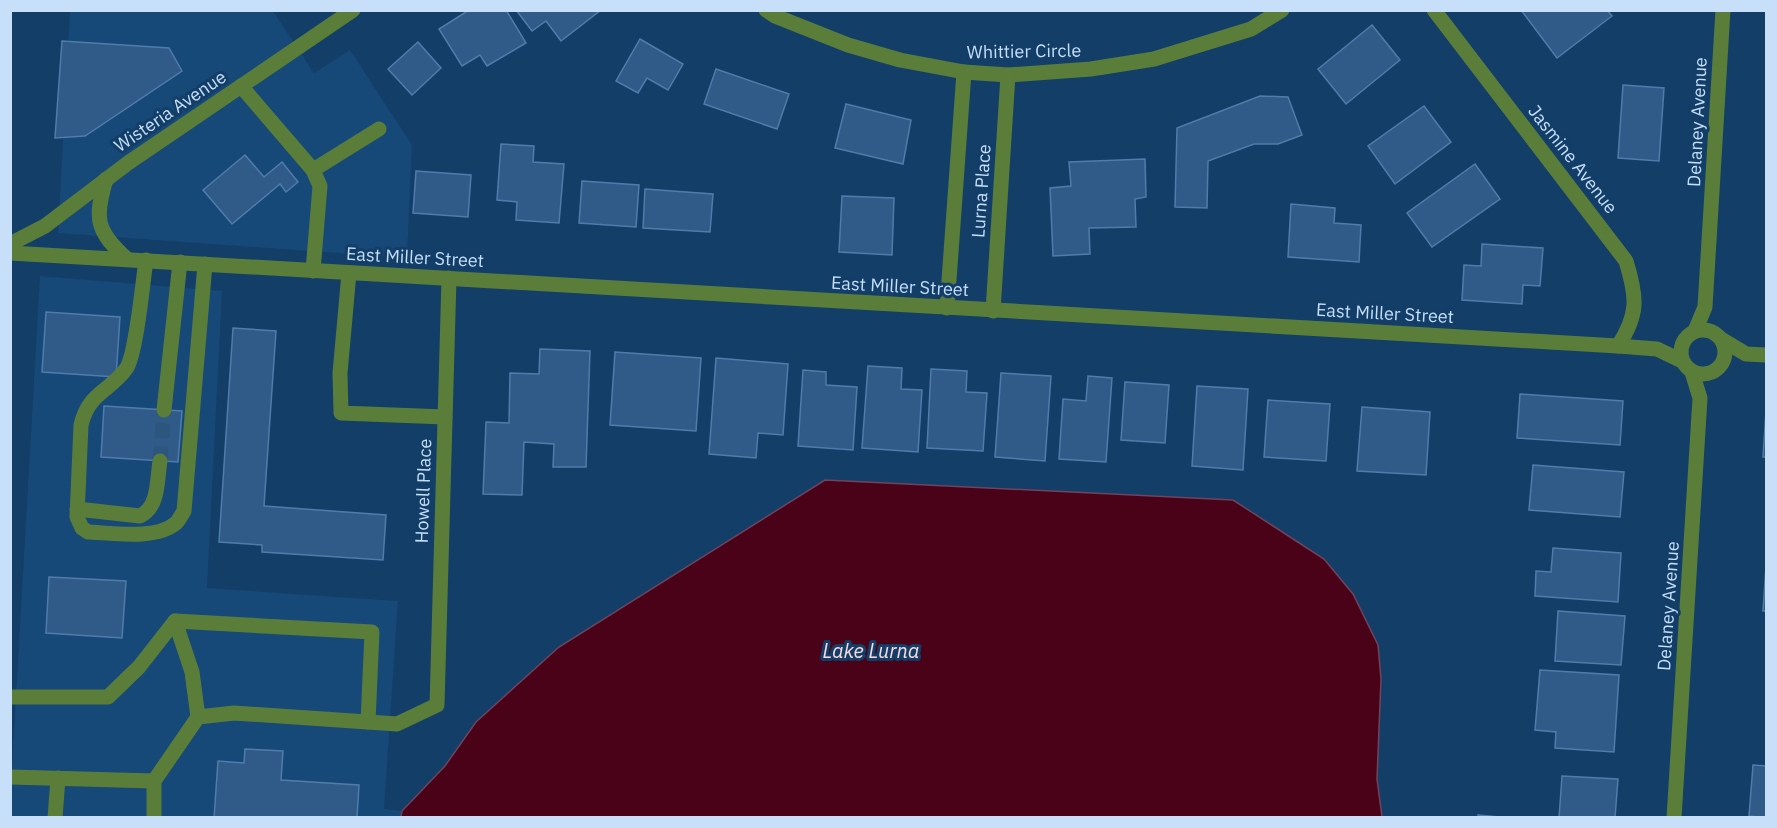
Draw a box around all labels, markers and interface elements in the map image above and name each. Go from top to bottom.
street label: Whittier Circle [967,39,1082,63]
street label: Delaney Avenue [1682,56,1712,187]
street label: Wisteria Avenue [110,65,231,157]
street label: Jasmine Avenue [1523,100,1623,218]
street label: Lurna Place [966,143,996,239]
street label: East Miller Street [345,242,485,272]
street label: East Miller Street [830,271,970,301]
street label: East Miller Street [1315,298,1455,328]
street label: Howell Place [410,438,436,544]
street label: Delaney Avenue [1652,540,1684,672]
water label: Lake Lurna [823,637,919,664]

